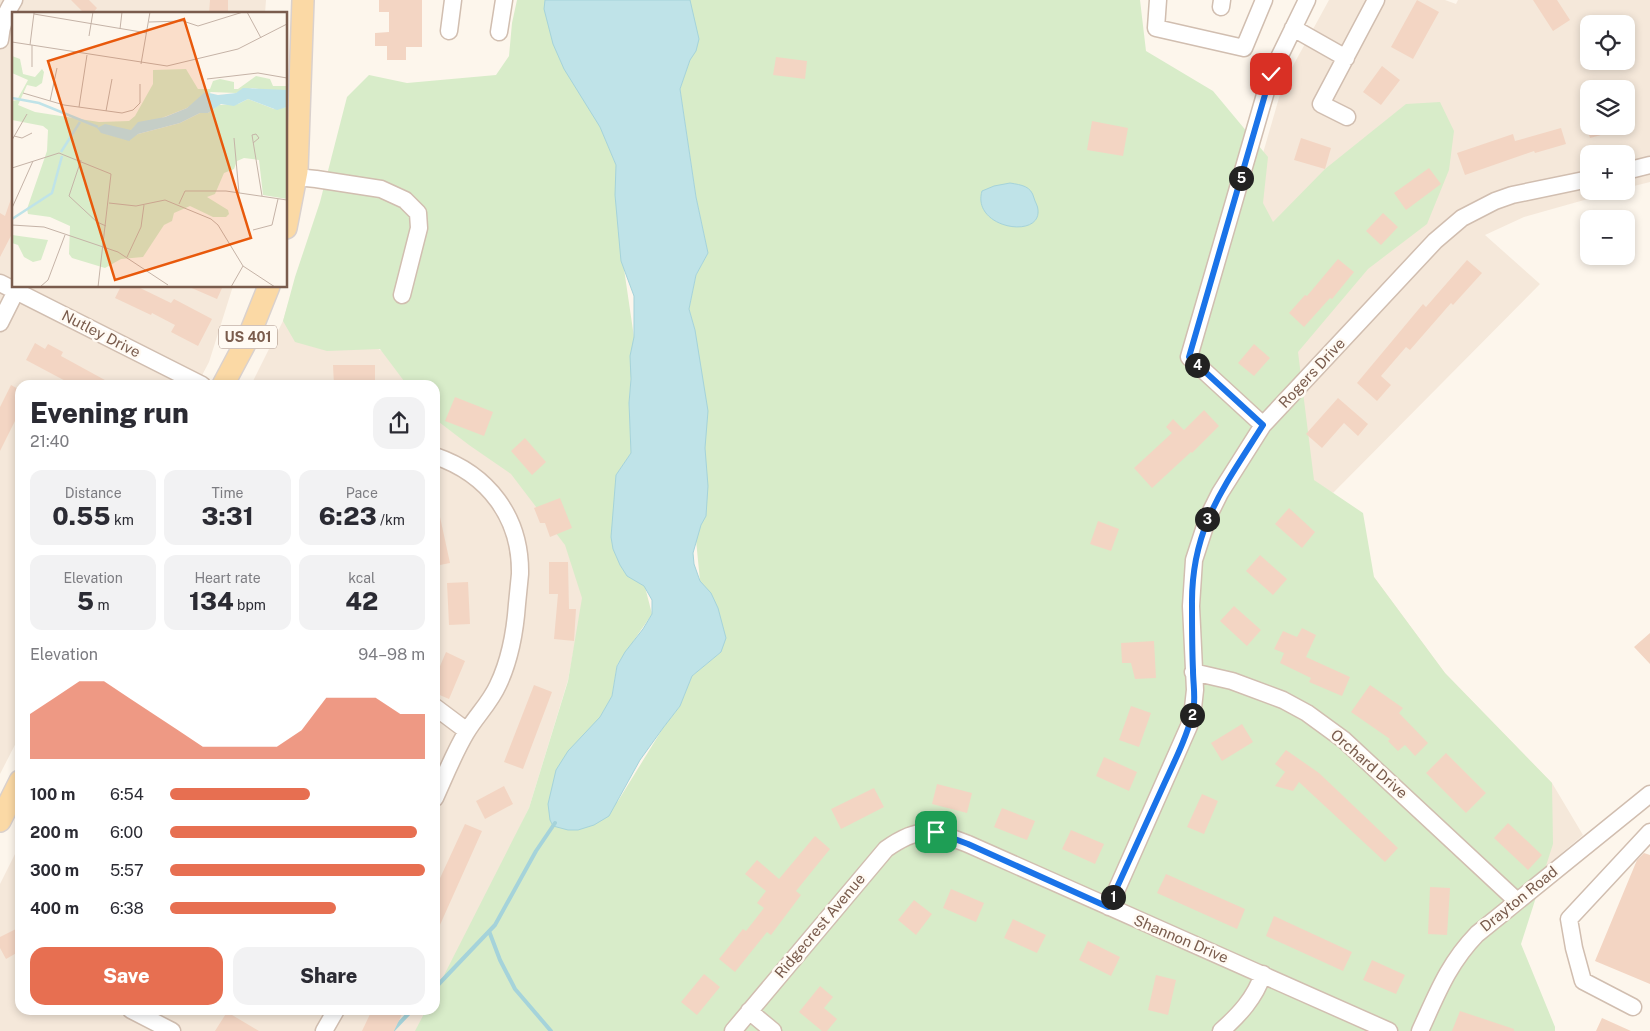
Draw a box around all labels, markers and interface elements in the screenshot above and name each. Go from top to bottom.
inset map [12,12,288,288]
map controls [1580,15,1635,265]
button: locate [1580,15,1635,70]
pin [1250,53,1292,95]
icon: check [1257,60,1285,88]
button: layers [1580,80,1635,135]
button: + [1580,145,1635,200]
pin: 5 [1228,166,1254,190]
text: 5 [1237,170,1246,186]
button: − [1580,210,1635,265]
street label: Nutley Drive [59,306,143,361]
road number: US 401 [219,326,277,348]
street label: Rogers Drive [1275,334,1348,411]
pin: 4 [1184,352,1210,378]
text: 4 [1193,357,1202,373]
text: Evening run [30,396,189,429]
button: share [373,397,425,449]
text: 21:40 [30,432,69,451]
text: Distance [65,485,122,501]
text: Time [212,485,243,501]
text: Pace [346,485,378,501]
text: 0.55 [52,501,111,531]
text: 3:31 [201,501,254,531]
text: 6:23 [319,501,377,531]
pin: 3 [1194,506,1220,532]
text: 3 [1203,511,1212,527]
text: km [111,512,134,528]
text: /km [377,512,405,528]
text: Elevation [63,570,123,586]
text: Heart rate [194,570,261,586]
text: kcal [348,570,375,586]
text: 5 [77,586,94,616]
text: 134 [189,586,234,616]
text: 42 [345,586,378,616]
text: m [94,597,110,613]
text: bpm [234,597,266,613]
text: Elevation [30,645,98,664]
text: 94–98 m [358,645,425,664]
pin: 2 [1180,702,1204,728]
text: 2 [1188,707,1197,723]
street label: Orchard Drive [1328,726,1411,801]
text: 100 m [30,785,75,804]
text: 6:54 [110,785,144,804]
pin [915,811,957,853]
icon: arrive [922,818,950,846]
text: 200 m [30,823,79,842]
text: 6:00 [110,823,143,842]
text: 300 m [30,861,79,880]
text: 5:57 [110,861,144,880]
street label: Drayton Road [1477,862,1561,935]
street label: Ridgecrest Avenue [771,870,868,981]
pin: 1 [1100,884,1126,910]
text: 1 [1111,889,1117,905]
text: 400 m [30,899,79,918]
text: 6:38 [110,899,144,918]
street label: Shannon Drive [1131,911,1231,966]
button: Save [30,947,223,1005]
button: Share [233,947,425,1005]

